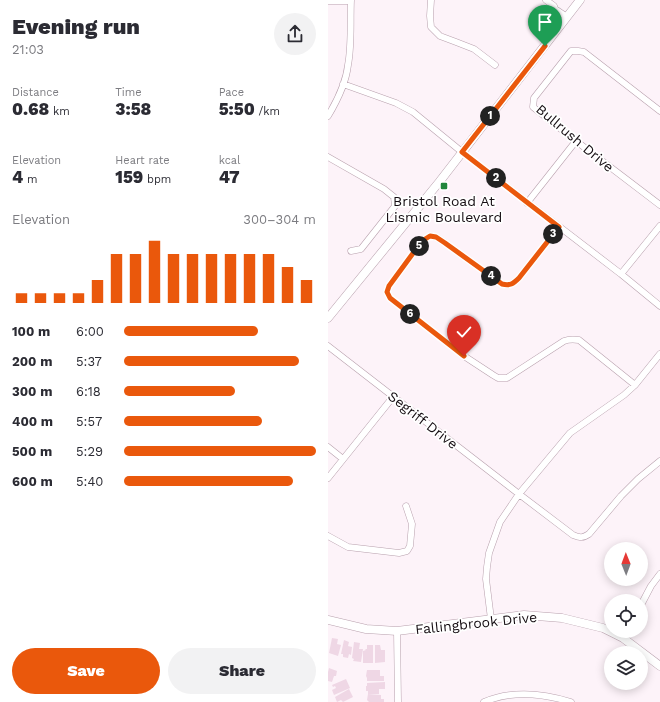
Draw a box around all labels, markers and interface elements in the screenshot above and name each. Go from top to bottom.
pin [528,5,562,46]
icon: arrive [534,11,556,33]
button: share [274,13,316,55]
text: Evening run [12,14,140,39]
text: 21:03 [12,42,44,57]
text: Distance [12,86,59,99]
text: Time [115,86,142,99]
text: Pace [219,86,244,99]
text: 0.68 [12,99,49,119]
text: 3:58 [115,99,151,119]
text: 5:50 [219,99,255,119]
street label: Bullrush Drive [533,101,617,175]
text: km [49,105,70,118]
text: /km [255,105,280,118]
pin: 1 [480,106,500,126]
text: 1 [488,109,492,122]
text: Elevation [12,154,61,167]
text: Heart rate [115,154,170,167]
text: kcal [219,154,240,167]
text: 4 [12,167,23,187]
text: 159 [115,167,143,187]
text: 47 [219,167,240,187]
pin: 2 [486,168,506,188]
text: 2 [493,171,499,184]
text: m [23,173,37,186]
text: bpm [143,173,171,186]
marker: Bristol Road At Lismic Boulevard [439,181,449,191]
place label: Bristol Road At Lismic Boulevard [386,193,502,225]
text: Elevation [12,212,70,227]
text: 300–304 m [243,212,316,227]
pin: 3 [543,224,563,244]
text: 3 [550,227,556,240]
pin: 5 [409,236,429,256]
text: 5 [416,239,422,252]
pin: 4 [481,266,501,286]
text: 4 [487,269,495,282]
pin: 6 [400,304,420,324]
text: 6 [407,307,413,320]
pin [447,315,481,356]
icon: check [453,321,475,343]
text: 100 m [12,324,50,339]
text: 6:00 [76,324,104,339]
text: 200 m [12,354,52,369]
text: 5:37 [76,354,102,369]
text: 300 m [12,384,52,399]
text: 6:18 [76,384,101,399]
street label: Segriff Drive [385,388,461,452]
text: 400 m [12,414,53,429]
text: 5:57 [76,414,102,429]
text: 500 m [12,444,52,459]
text: 5:29 [76,444,103,459]
text: 600 m [12,474,53,489]
text: 5:40 [76,474,103,489]
north arrow [604,542,648,586]
map controls [604,542,648,690]
button: locate [604,594,648,638]
street label: Fallingbrook Drive [414,609,538,637]
button: layers [604,646,648,690]
button: Save [12,648,160,694]
button: Share [168,648,316,694]

